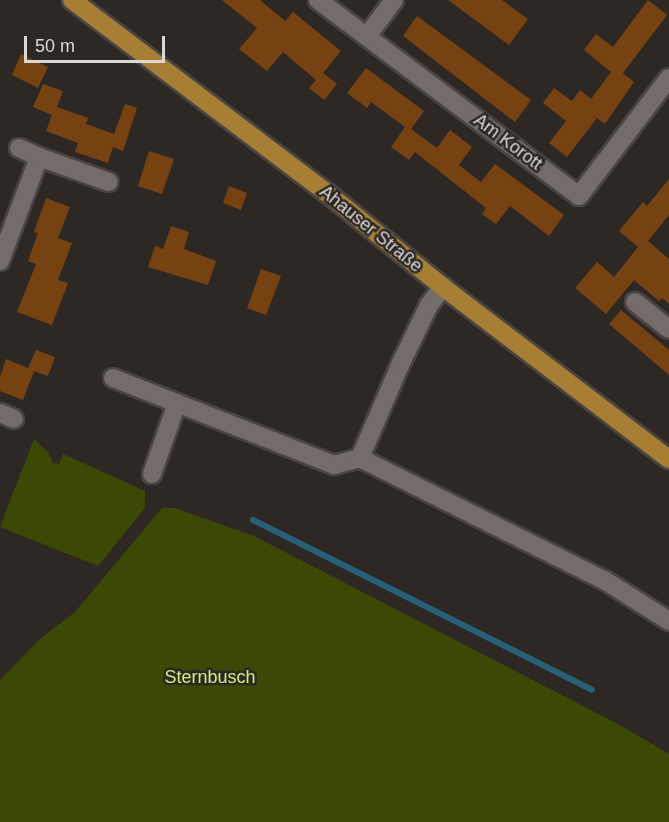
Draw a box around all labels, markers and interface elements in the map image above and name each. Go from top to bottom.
scale bar [27,24,168,62]
text: 50 m [35,36,75,56]
street label: Am Korott [470,109,546,175]
street label: Ahauser Straße [315,181,427,277]
park label: Sternbusch [164,666,256,688]

